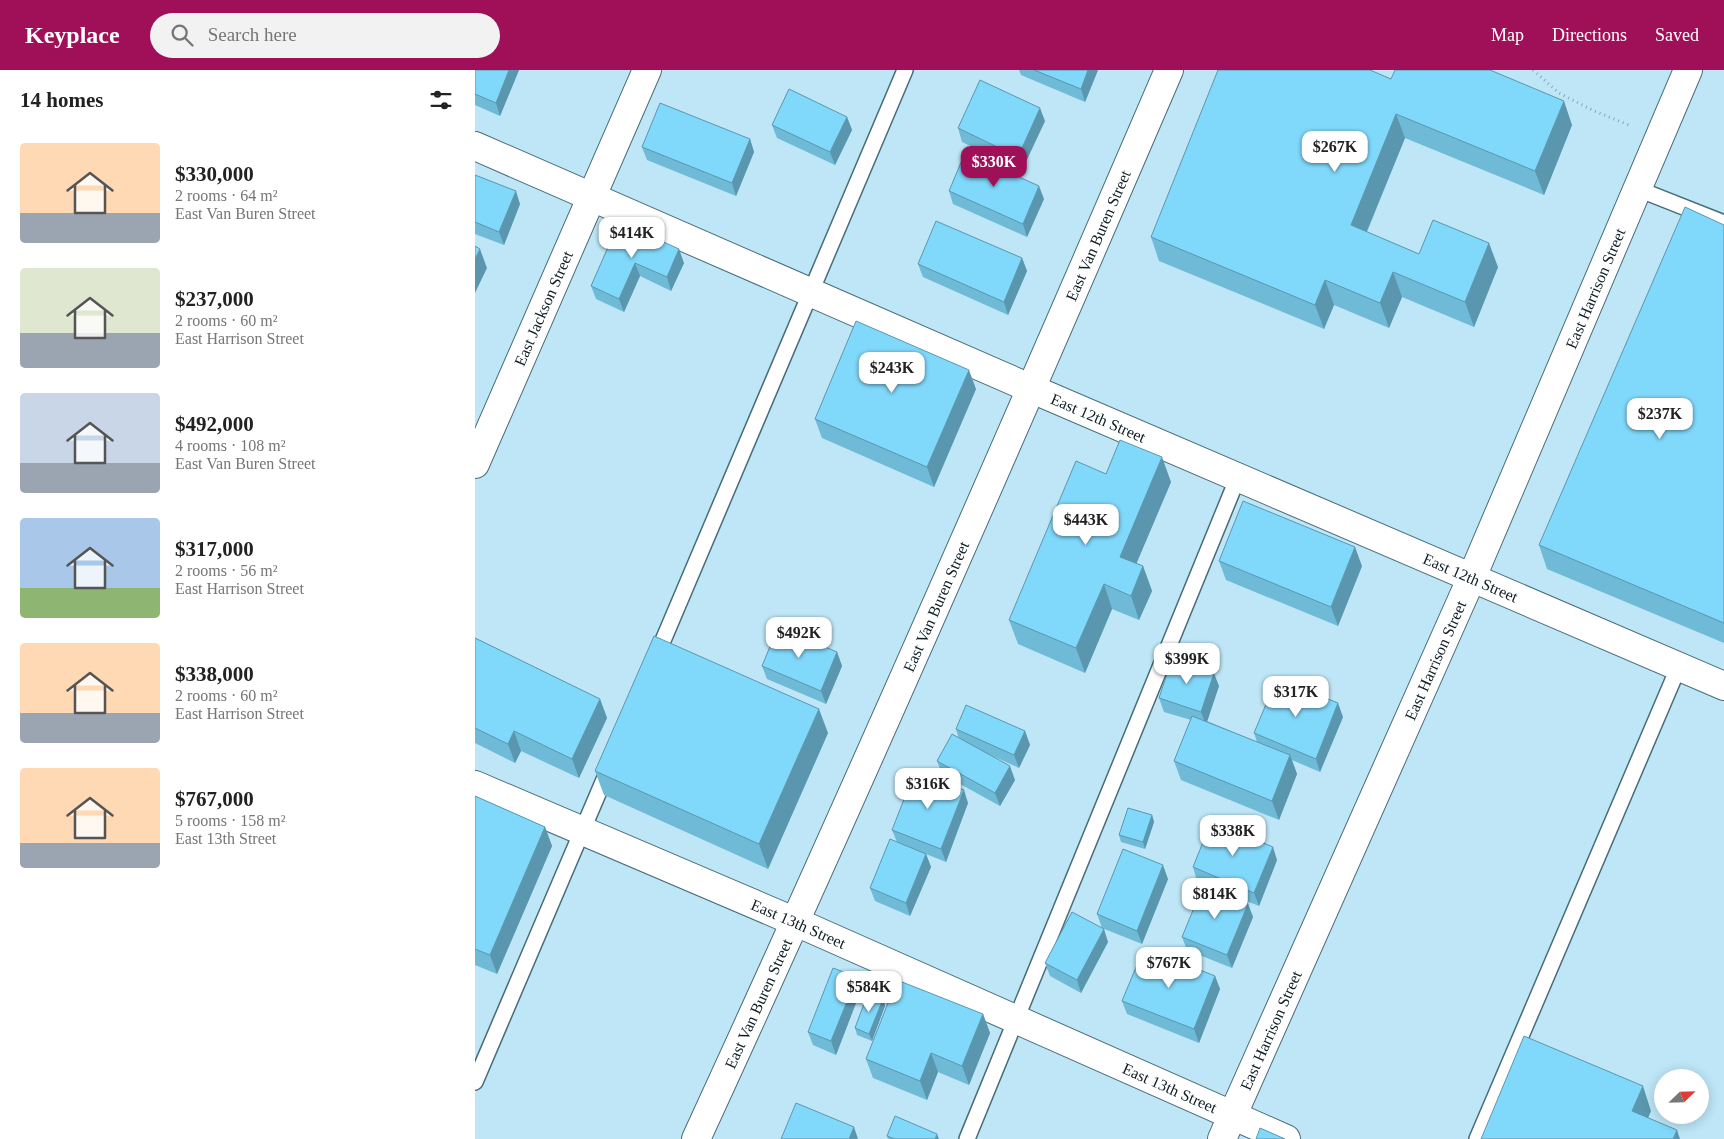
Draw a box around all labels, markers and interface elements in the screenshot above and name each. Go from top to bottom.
search box [150,13,500,58]
icon: search [168,21,196,49]
text: Keyplace [25,22,120,48]
text: Search here [208,24,297,45]
text: Map [1491,25,1524,45]
text: Directions [1552,25,1627,45]
text: Saved [1655,25,1699,45]
icon: filters [427,86,455,114]
text: 14 homes [20,88,103,112]
pin: $267K [1300,131,1370,173]
text: $267K [1313,138,1357,155]
pin: $330K [959,146,1029,188]
text: $330K [972,153,1016,170]
text: $330,000 [175,162,254,186]
icon: home [60,163,120,223]
street label: East Van Buren Street [1062,167,1134,303]
text: 2 rooms · 64 m² [175,187,278,204]
text: East Van Buren Street [175,205,316,222]
pin: $414K [597,216,667,259]
text: $414K [610,224,654,241]
street label: East Harrison Street [1562,225,1628,351]
street label: East Jackson Street [510,248,576,368]
text: $237,000 [175,287,254,311]
icon: home [60,288,120,348]
text: 2 rooms · 60 m² [175,312,278,329]
text: East Harrison Street [175,330,304,347]
pin: $243K [857,352,927,394]
text: $243K [870,359,914,376]
street label: East 12th Street [1049,390,1149,446]
pin: $237K [1625,398,1695,440]
text: $237K [1638,405,1682,422]
text: $492,000 [175,412,254,436]
icon: home [60,413,120,473]
text: 4 rooms · 108 m² [175,437,286,454]
text: East Van Buren Street [175,455,316,472]
pin: $443K [1051,504,1121,546]
text: $443K [1064,511,1108,528]
text: $317,000 [175,537,254,561]
icon: home [60,538,120,598]
street label: East Van Buren Street [899,538,972,674]
street label: East 12th Street [1421,549,1521,605]
text: 2 rooms · 56 m² [175,562,278,579]
text: East Harrison Street [175,580,304,597]
street label: East Harrison Street [1401,597,1469,723]
pin: $492K [764,616,834,659]
text: $492K [777,624,821,641]
pin: $399K [1152,642,1222,685]
text: $399K [1165,650,1209,667]
text: $338,000 [175,662,254,686]
icon: home [60,663,120,723]
pin: $317K [1261,676,1331,718]
text: $317K [1274,683,1318,700]
text: 2 rooms · 60 m² [175,687,278,704]
text: East Harrison Street [175,705,304,722]
pin: $316K [893,768,963,810]
text: $316K [906,775,950,792]
text: $767,000 [175,787,254,811]
icon: home [60,788,120,848]
text: 5 rooms · 158 m² [175,812,286,829]
pin: $338K [1198,814,1268,857]
text: $338K [1211,822,1255,839]
text: East 13th Street [175,830,276,847]
pin: $814K [1180,878,1250,920]
text: $814K [1193,885,1237,902]
street label: East 13th Street [749,895,849,952]
street label: East Van Buren Street [721,935,795,1071]
pin: $767K [1134,946,1204,989]
text: $767K [1147,954,1191,971]
street label: East Harrison Street [1236,967,1305,1093]
pin: $584K [834,970,904,1013]
text: $584K [847,978,891,995]
street label: East 13th Street [1120,1059,1220,1116]
north arrow [1654,1069,1709,1124]
map controls [1654,1069,1709,1124]

